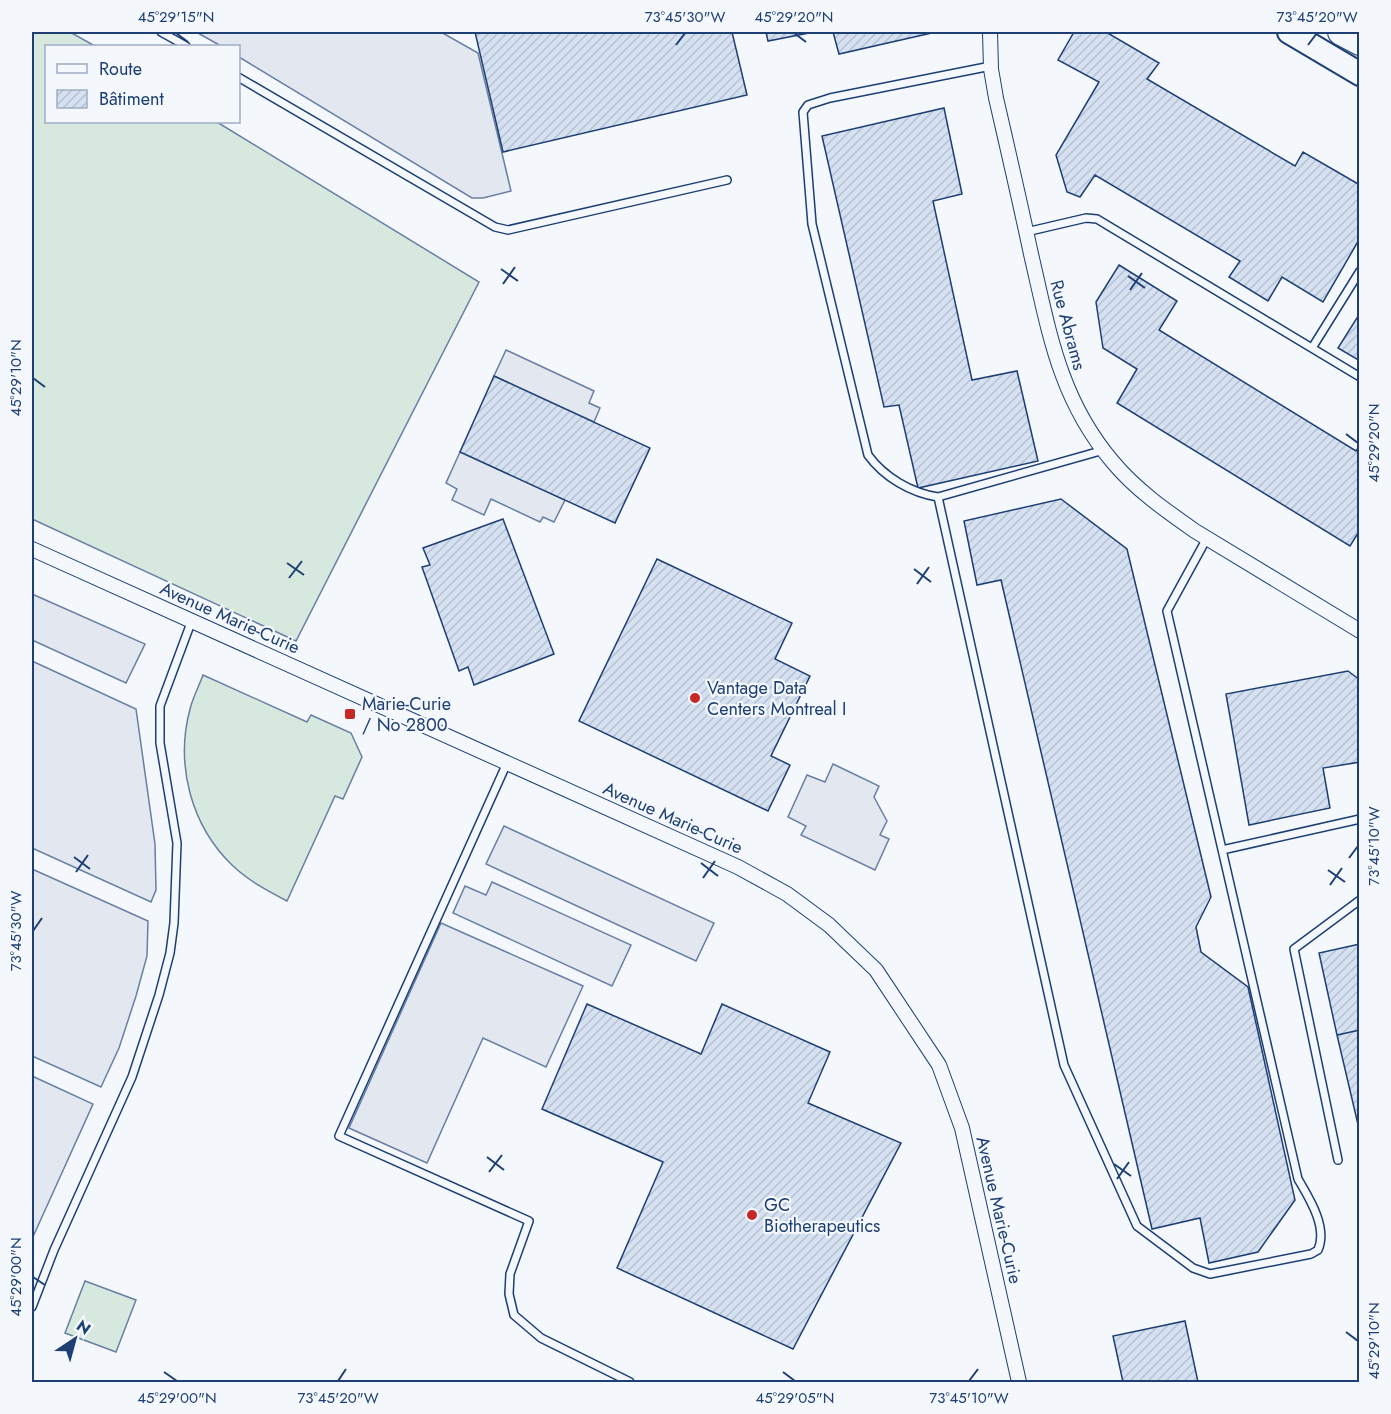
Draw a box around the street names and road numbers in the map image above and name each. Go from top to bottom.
street label: Rue Abrams [1043,277,1093,373]
street label: Avenue Marie-Curie [156,576,304,660]
street label: Avenue Marie-Curie [599,776,747,860]
street label: Avenue Marie-Curie [969,1134,1029,1286]

